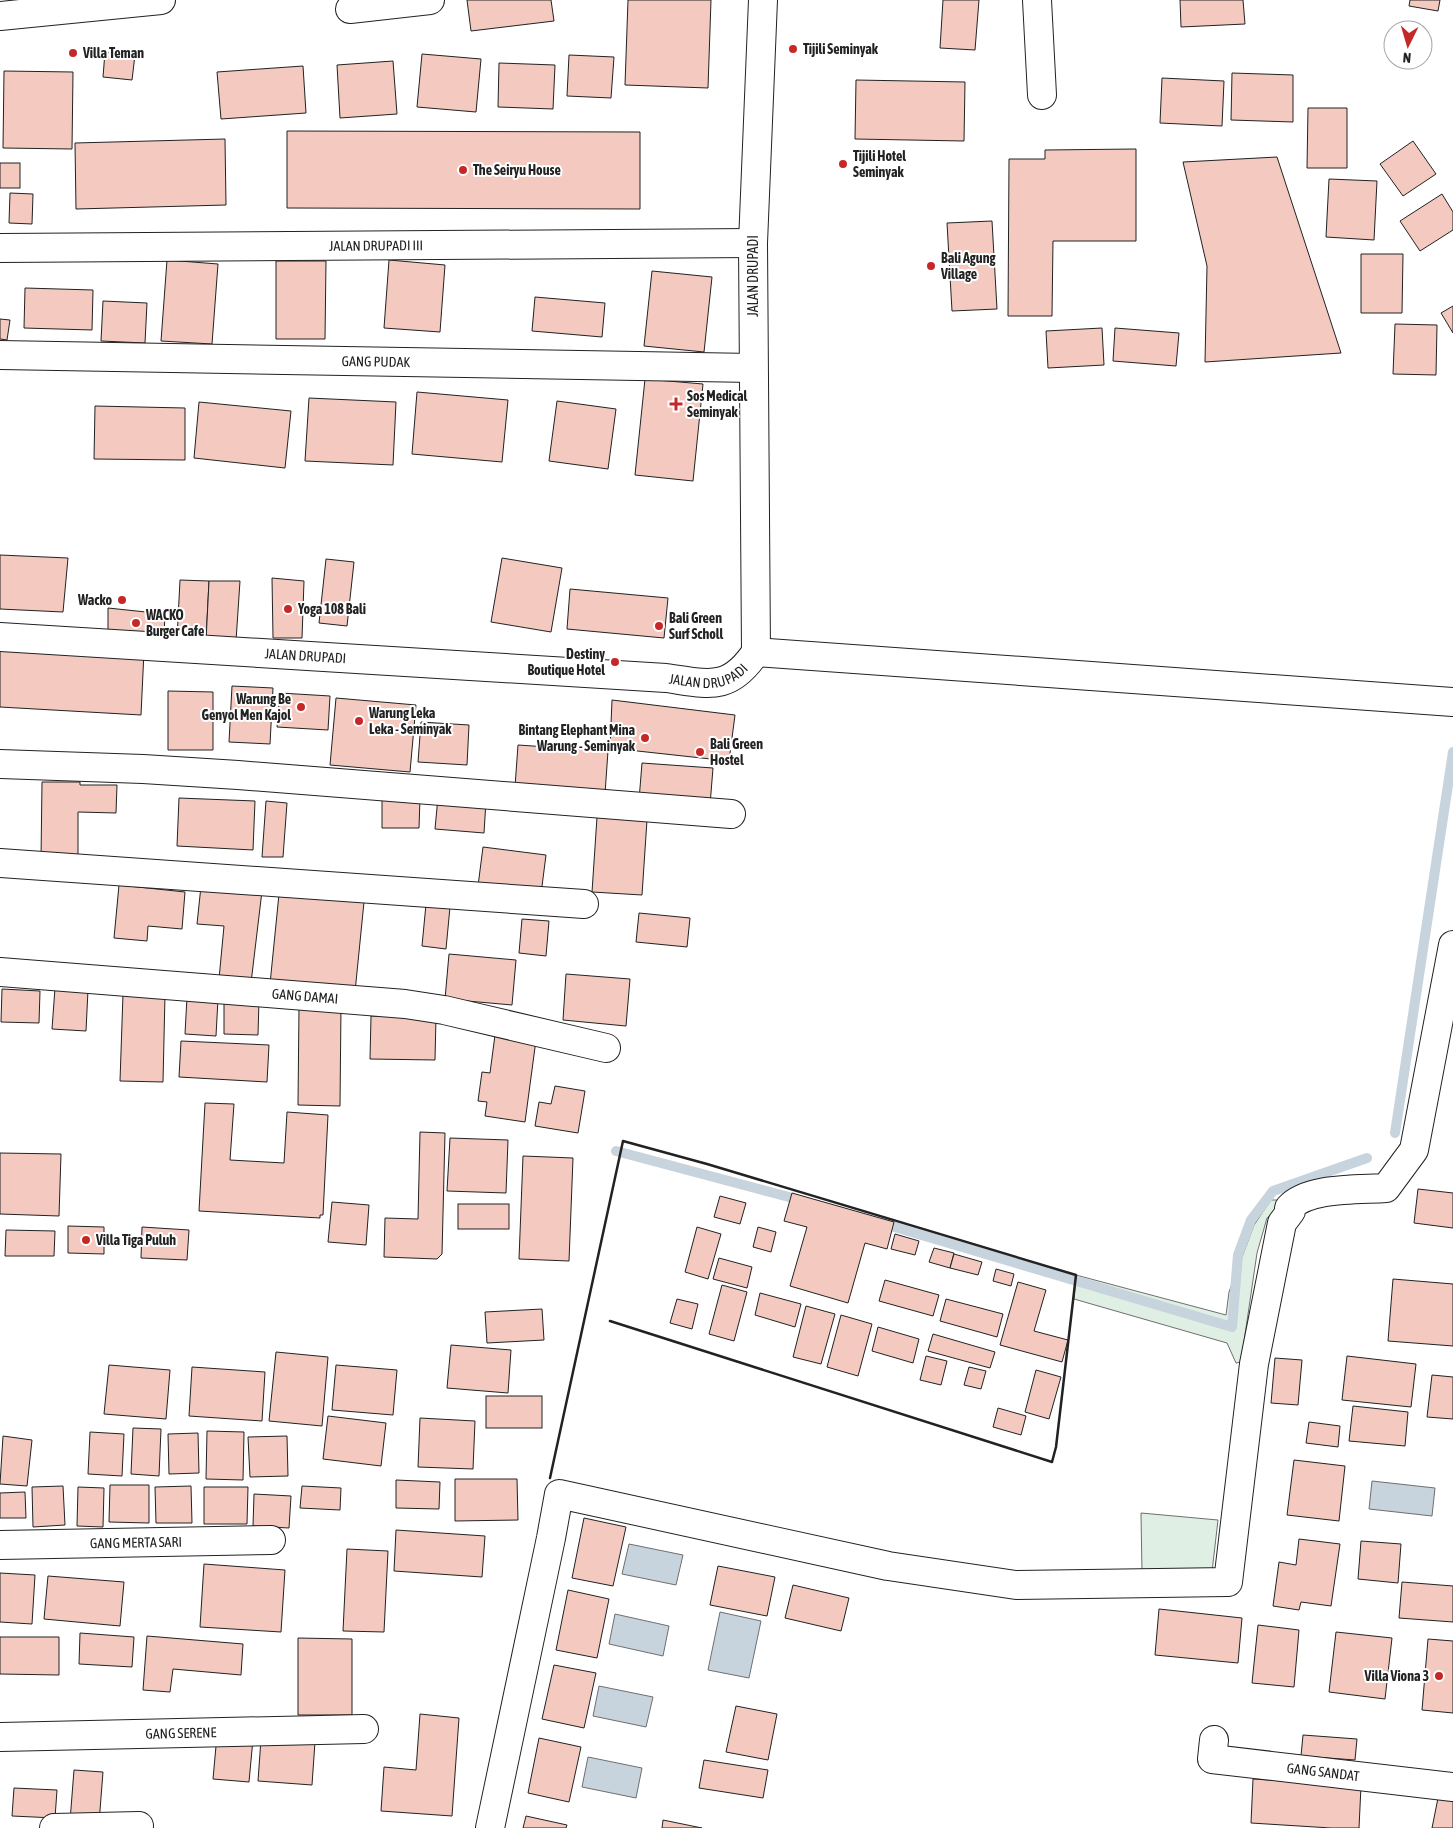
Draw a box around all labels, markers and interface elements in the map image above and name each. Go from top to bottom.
north arrow [1383,20,1433,70]
place label: Tijili Seminyak [803,41,879,57]
marker: Tijili Seminyak [787,43,799,55]
place label: Villa Teman [82,45,144,61]
marker: Villa Teman [67,47,79,59]
text: N [1402,50,1412,66]
place label: Tijili Hotel Seminyak [853,148,906,180]
marker: Tijili Hotel Seminyak [837,158,849,170]
place label: The Seiryu House [473,162,561,178]
marker: The Seiryu House [457,164,469,176]
street label: JALAN DRUPADI [745,235,761,317]
street label: JALAN DRUPADI III [329,237,423,254]
place label: Bali Agung Village [940,250,996,282]
marker: Bali Agung Village [925,260,937,272]
street label: GANG PUDAK [341,353,411,370]
place label: Sos Medical Seminyak [687,388,748,420]
marker: Sos Medical Seminyak [669,397,683,411]
place label: Wacko [77,592,112,608]
marker: Wacko [116,594,128,606]
place label: Yoga 108 Bali [297,601,366,617]
marker: Yoga 108 Bali [282,603,294,615]
place label: WACKO Burger Cafe [145,607,204,639]
place label: Bali Green Surf Scholl [669,610,724,642]
marker: WACKO Burger Cafe [130,617,142,629]
marker: Bali Green Surf Scholl [653,620,665,632]
street label: JALAN DRUPADI [264,645,347,666]
place label: Destiny Boutique Hotel [527,646,605,678]
marker: Destiny Boutique Hotel [609,656,621,668]
street label: JALAN DRUPADI [668,660,751,691]
place label: Warung Be Genyol Men Kajol [202,691,291,723]
marker: Warung Be Genyol Men Kajol [295,701,307,713]
place label: Warung Leka Leka - Seminyak [368,705,452,737]
marker: Warung Leka Leka - Seminyak [353,715,365,727]
place label: Bintang Elephant Mina Warung - Seminyak [519,722,636,754]
marker: Bintang Elephant Mina Warung - Seminyak [639,732,651,744]
place label: Bali Green Hostel [710,736,763,768]
marker: Bali Green Hostel [694,746,706,758]
street label: GANG DAMAI [271,986,339,1007]
place label: Villa Tiga Puluh [95,1232,176,1248]
marker: Villa Tiga Puluh [80,1234,92,1246]
street label: GANG MERTA SARI [90,1534,182,1551]
place label: Villa Viona 3 [1364,1668,1429,1684]
marker: Villa Viona 3 [1433,1670,1445,1682]
street label: GANG SERENE [145,1724,217,1742]
street label: GANG SANDAT [1286,1760,1360,1784]

